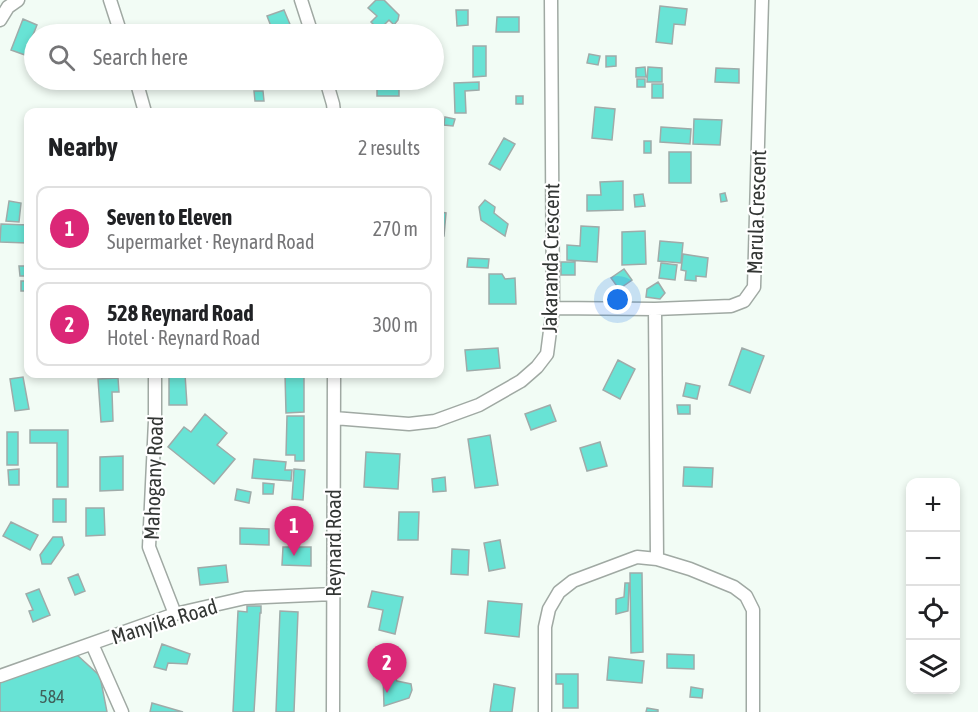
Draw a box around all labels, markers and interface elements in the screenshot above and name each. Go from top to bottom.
search box [24,24,444,90]
icon: search [45,41,78,74]
text: Search here [93,44,188,70]
text: Nearby [48,132,118,162]
text: 2 results [358,136,420,159]
street label: Marula Crescent [742,149,770,275]
street label: Jakaranda Crescent [537,183,563,333]
text: Seven to Eleven [107,204,232,230]
text: 1 [65,217,74,240]
text: 270 m [373,217,418,240]
text: Supermarket · Reynard Road [107,230,315,253]
your location [603,285,632,314]
text: 528 Reynard Road [107,300,254,326]
text: 2 [65,313,74,336]
text: 300 m [373,313,418,336]
text: Hotel · Reynard Road [107,326,260,349]
street label: Mahogany Road [139,416,167,540]
map controls [906,478,960,694]
button: + [906,478,960,532]
street label: Reynard Road [321,489,345,597]
pin: 1 [274,506,314,556]
button: − [906,532,960,586]
button: locate [906,586,960,640]
street label: Manyika Road [108,594,220,648]
button: layers [906,640,960,694]
pin: 2 [368,644,406,693]
house number: 584 [39,686,65,707]

